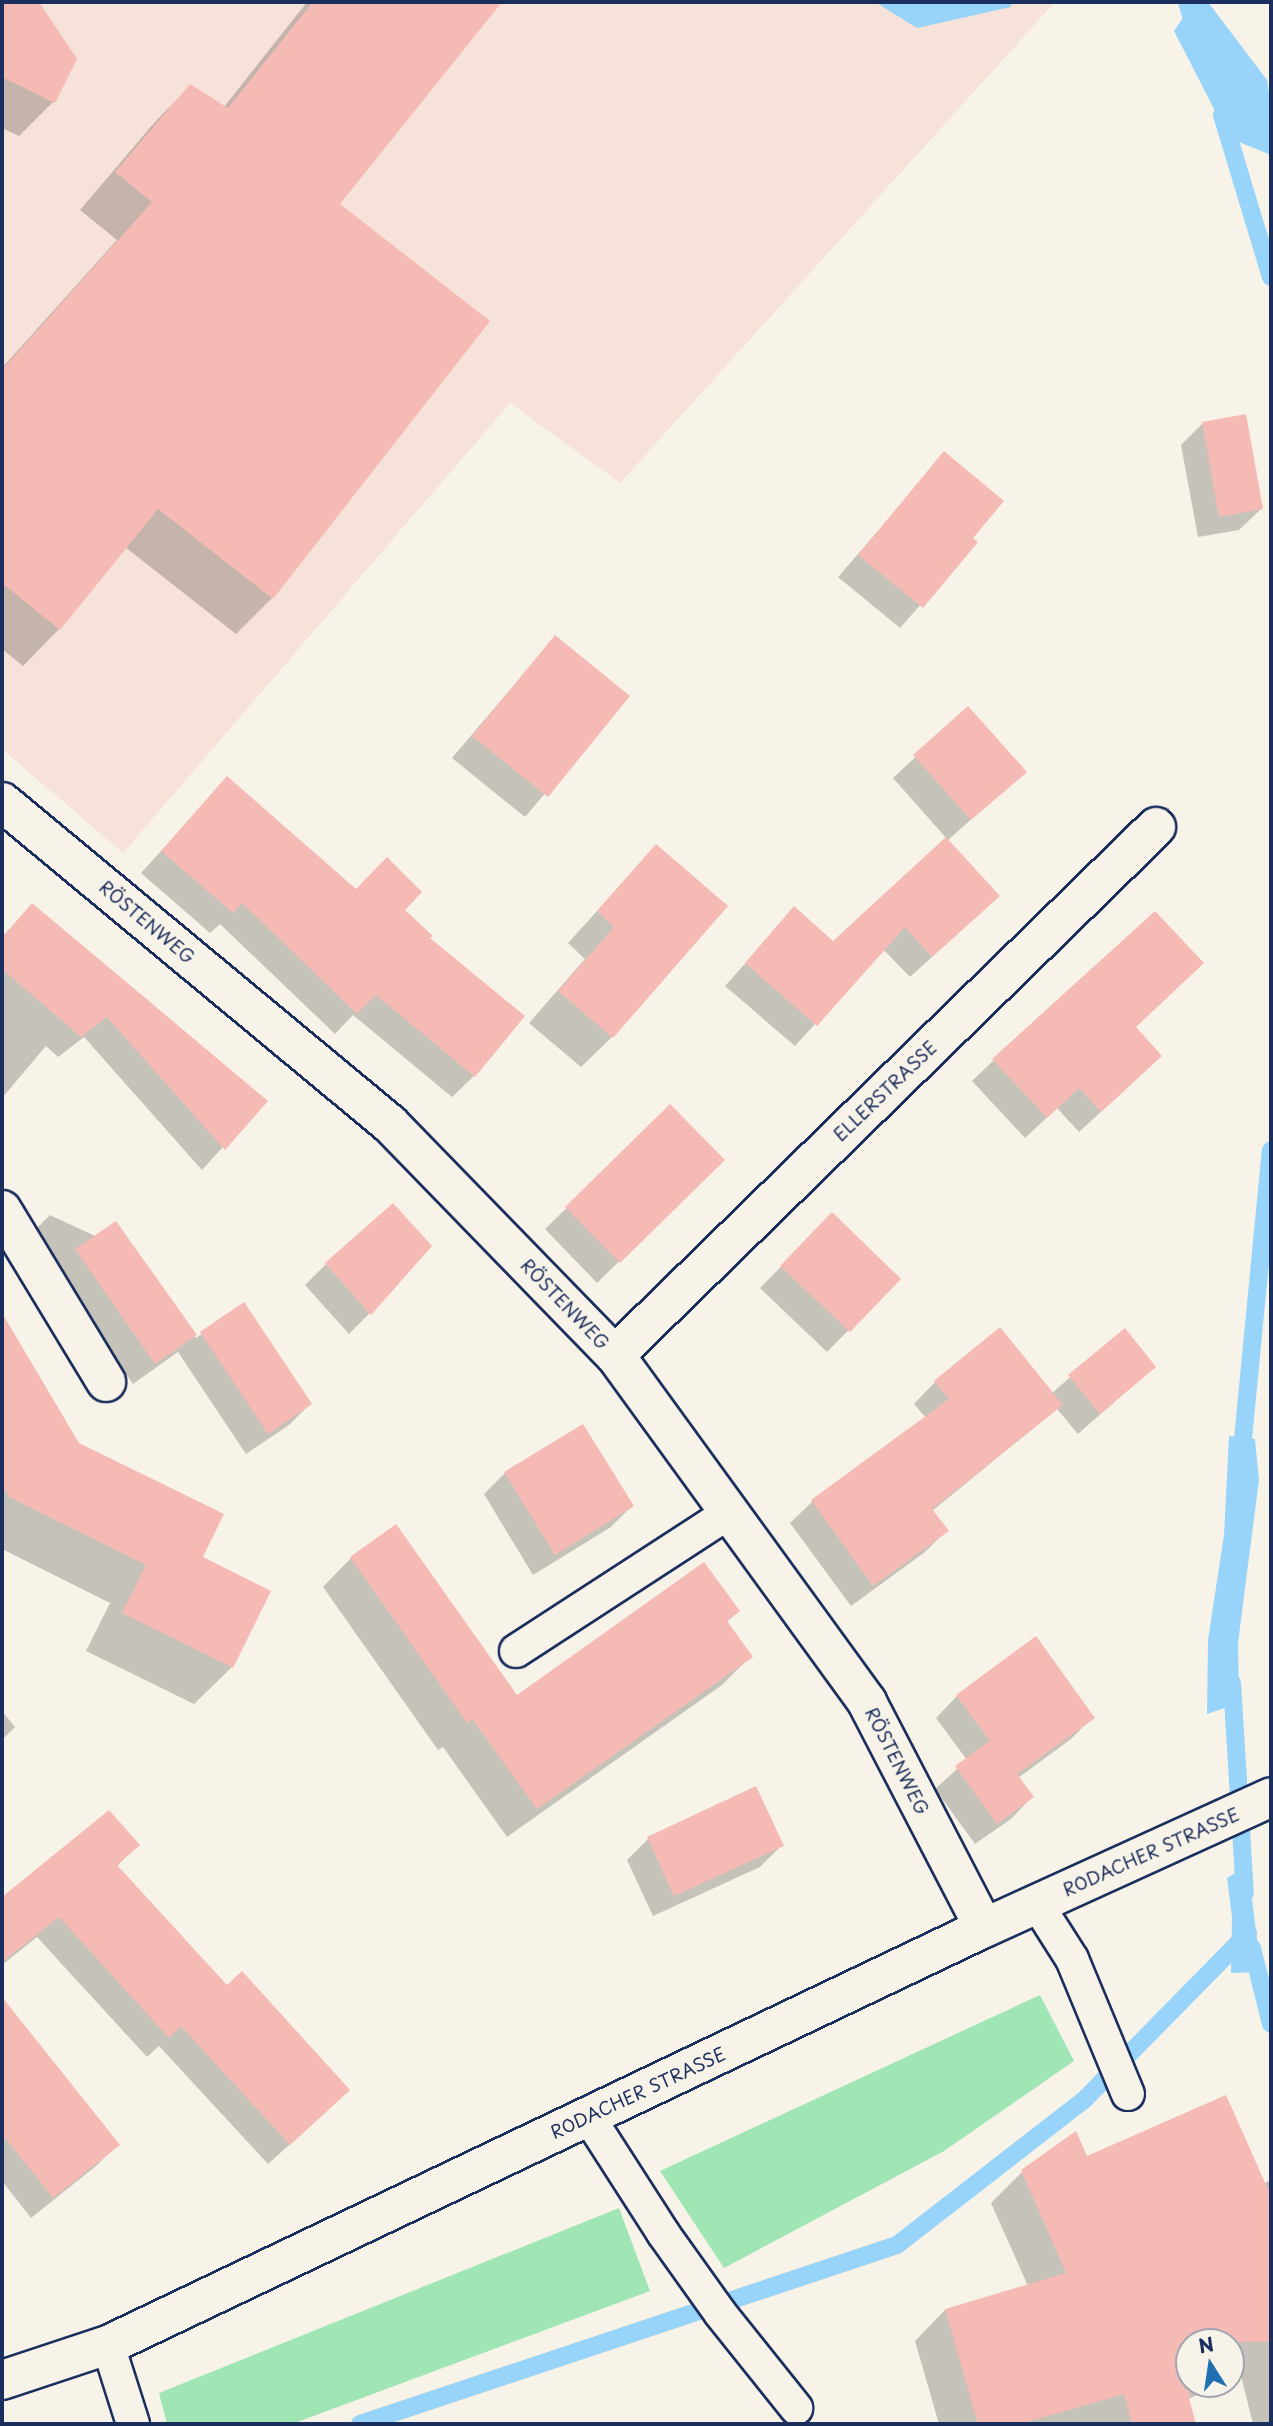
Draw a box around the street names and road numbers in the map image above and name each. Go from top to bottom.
street label: RÖSTENWEG [95,876,199,968]
street label: ELLERSTRASSE [829,1036,941,1146]
street label: RÖSTENWEG [516,1254,614,1354]
street label: RÖSTENWEG [861,1704,933,1818]
street label: RODACHER STRASSE [1059,1803,1243,1901]
street label: RODACHER STRASSE [546,2043,730,2143]

